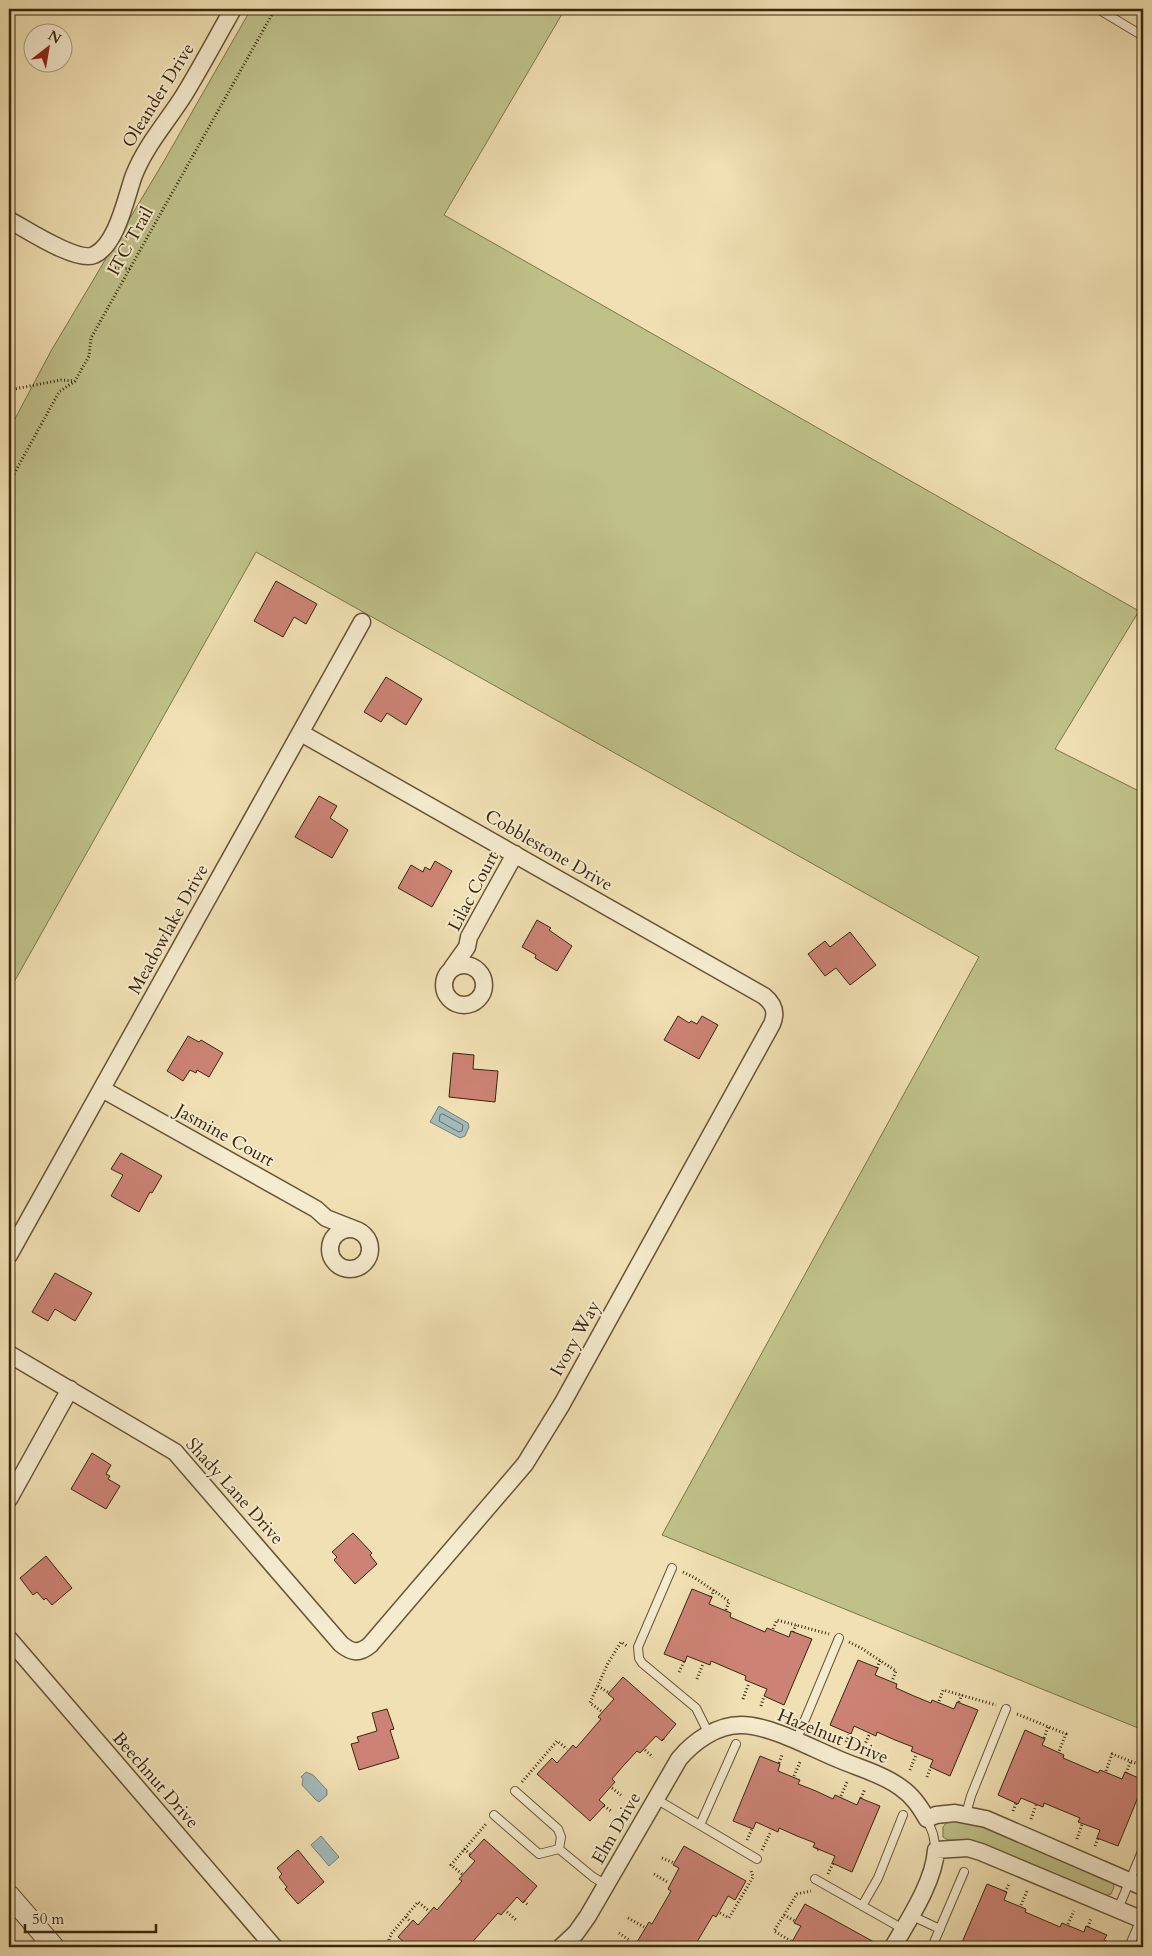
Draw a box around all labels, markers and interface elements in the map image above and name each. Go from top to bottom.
north arrow [22,22,72,72]
text: N [44,26,65,49]
street label: Oleander Drive [116,38,201,152]
street label: ITC Trail [101,202,160,280]
street label: Cobblestone Drive [480,804,617,897]
street label: Lilac Court [442,847,505,936]
street label: Meadowlake Drive [122,860,215,999]
street label: Jasmine Court [168,1097,279,1173]
street label: Ivory Way [544,1295,607,1381]
street label: Shady Lane Drive [180,1432,289,1550]
street label: Hazelnut Drive [774,1703,892,1770]
street label: Beechnut Drive [107,1727,205,1834]
street label: Elm Drive [586,1788,647,1869]
scale bar [25,1901,156,1933]
text: 50 m [32,1909,64,1929]

